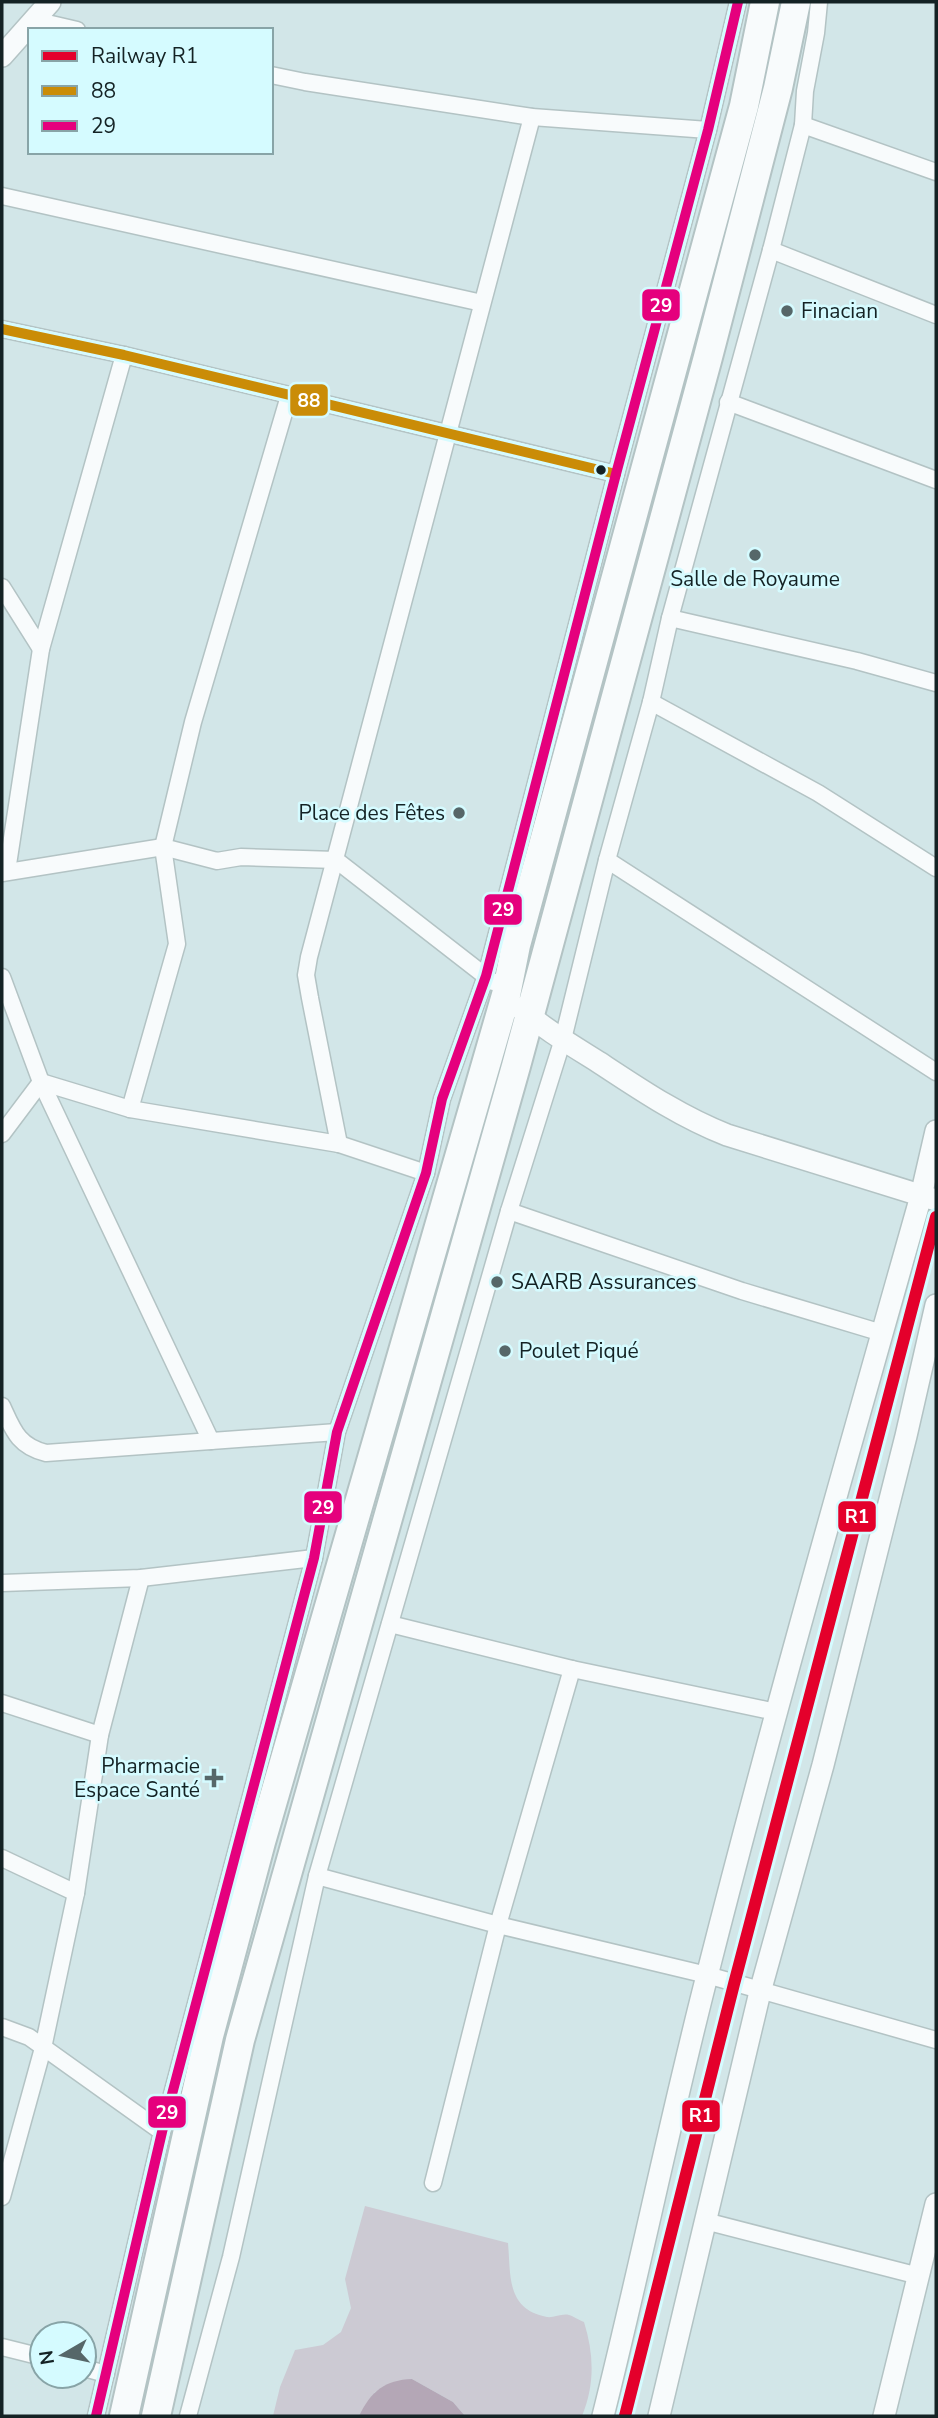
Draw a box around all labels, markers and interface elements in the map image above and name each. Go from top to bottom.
legend [28,28,273,154]
text: Railway R1 [91,42,198,70]
text: 88 [91,77,116,105]
text: 29 [91,112,116,140]
line badge: 29 [641,288,681,322]
text: 29 [650,293,672,319]
place label: Finacian [801,297,878,325]
marker: Finacian [779,303,795,319]
line badge: 88 [289,383,329,417]
text: 88 [298,388,320,414]
unlabelled marker [594,463,608,477]
marker: Salle de Royaume [747,547,763,563]
place label: Salle de Royaume [670,565,840,593]
place label: Place des Fêtes [299,799,445,827]
marker: Place des Fêtes [451,805,467,821]
line badge: 29 [483,893,523,926]
text: 29 [492,897,514,923]
place label: SAARB Assurances [511,1268,697,1296]
marker: SAARB Assurances [489,1274,505,1290]
place label: Poulet Piqué [519,1337,639,1365]
marker: Poulet Piqué [497,1343,513,1359]
line badge: 29 [303,1490,343,1524]
text: 29 [312,1495,334,1521]
line badge: R1 [837,1500,877,1533]
text: R1 [845,1504,869,1530]
place label: Pharmacie Espace Santé [74,1752,200,1804]
marker: Pharmacie Espace Santé [206,1770,222,1786]
line badge: 29 [147,2095,187,2129]
line badge: R1 [681,2099,721,2133]
text: 29 [156,2100,178,2126]
text: R1 [689,2103,713,2129]
north arrow [28,2320,98,2390]
text: N [33,2348,61,2367]

